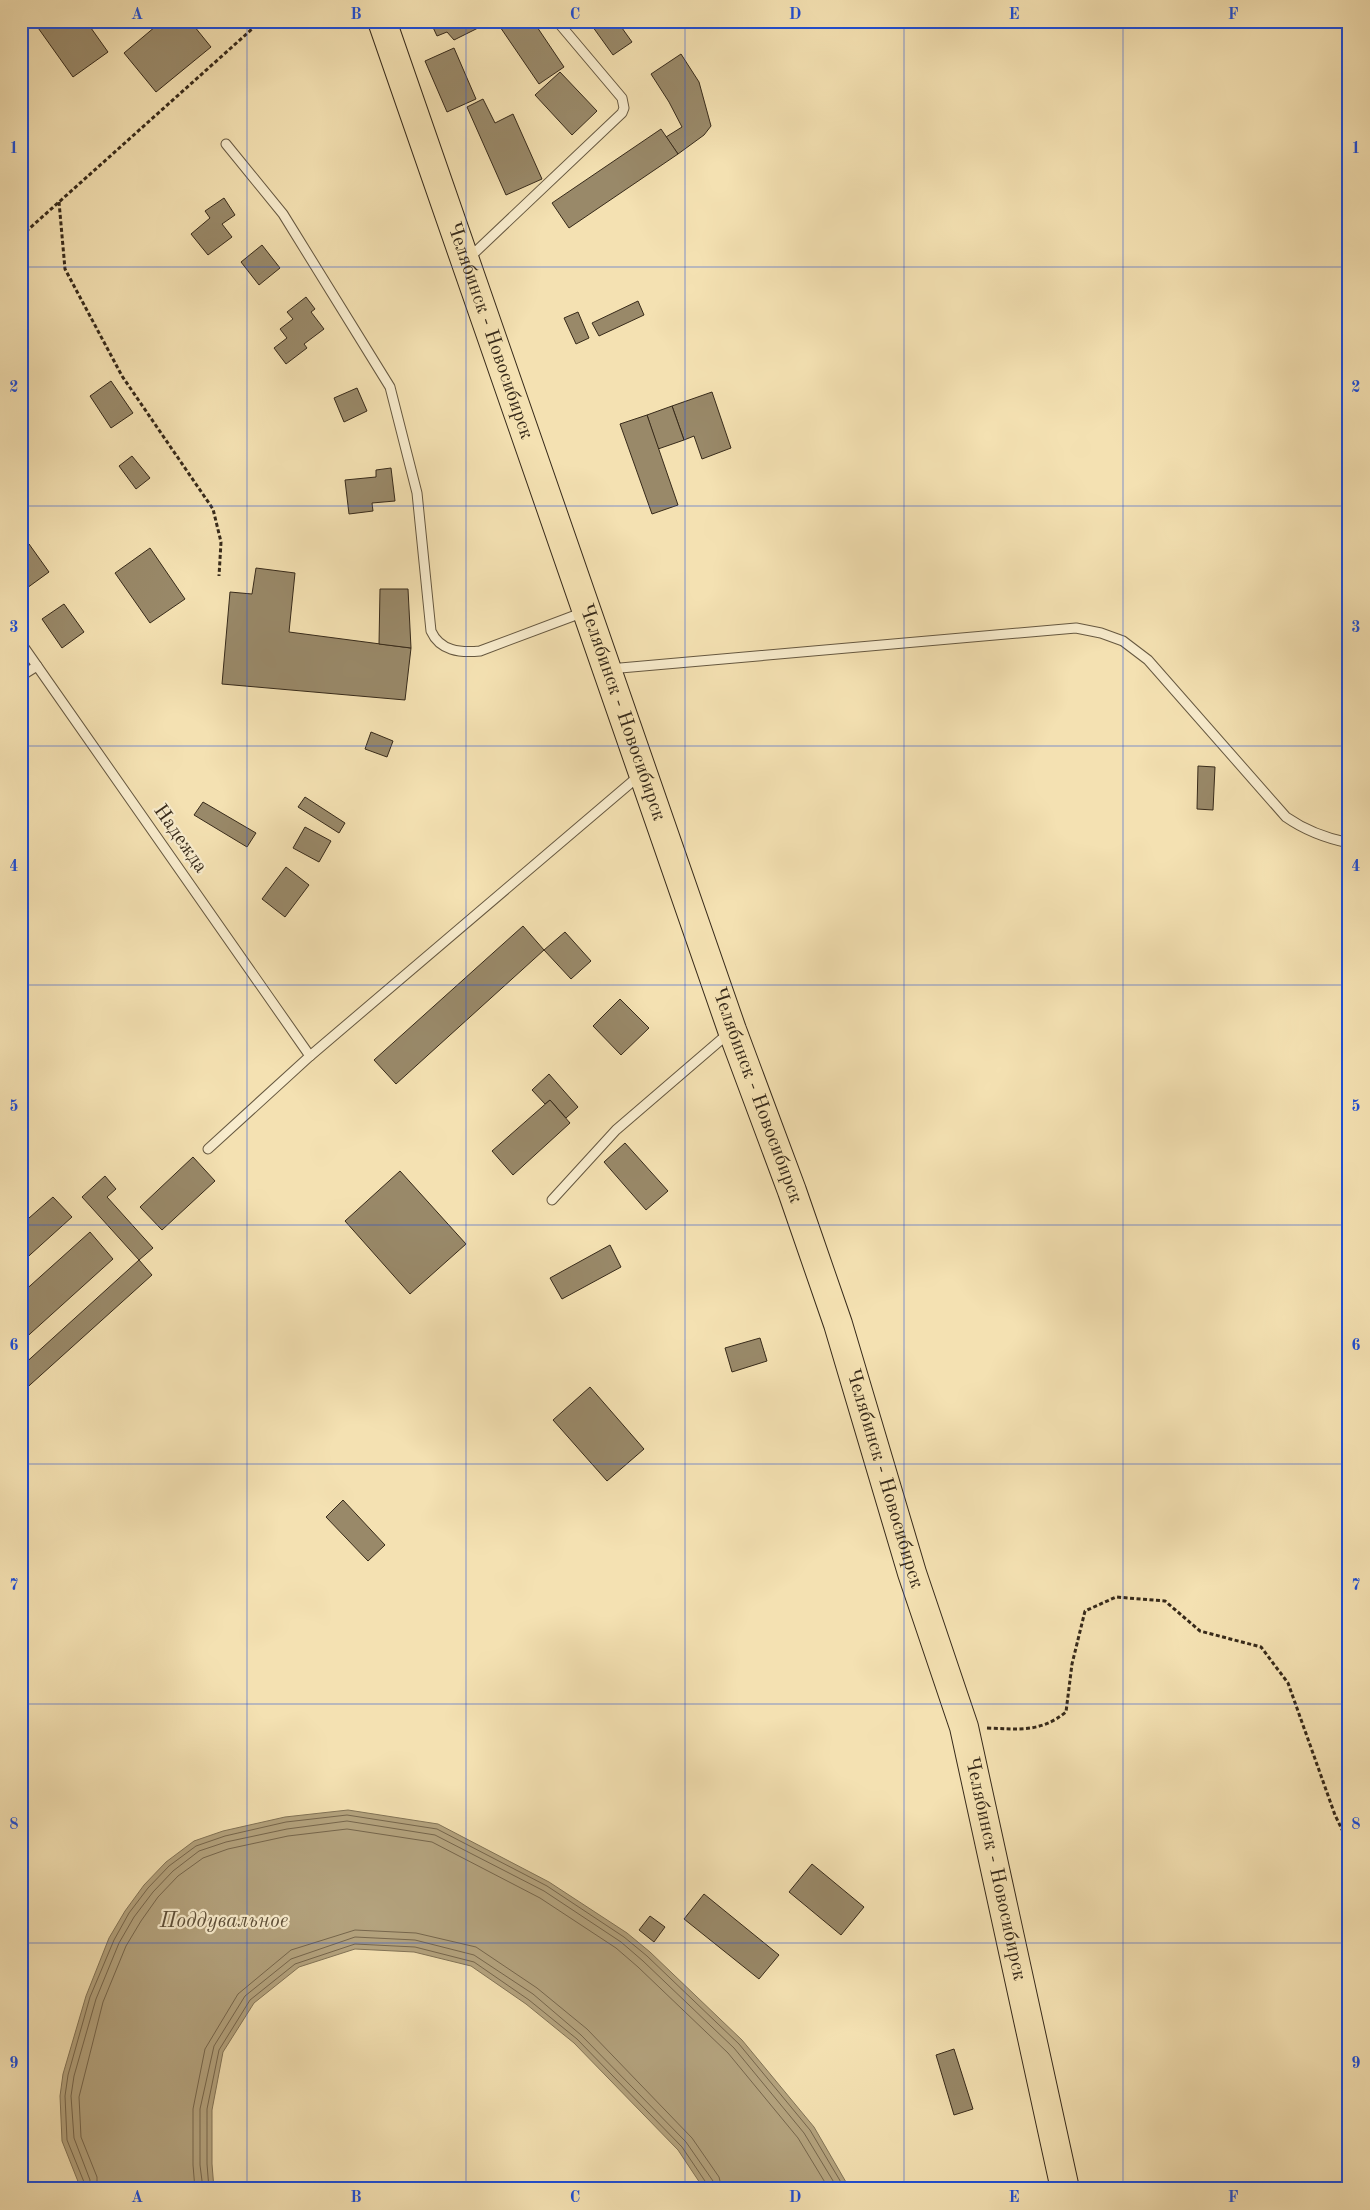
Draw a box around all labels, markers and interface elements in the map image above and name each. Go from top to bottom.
text: A [131,7,143,23]
text: B [350,7,362,23]
text: C [570,7,580,23]
text: D [789,7,801,23]
text: E [1008,7,1020,23]
text: F [1228,7,1239,23]
text: 1 [9,141,19,157]
text: 1 [1351,141,1361,157]
street label: Челябинск - Новосибирск [443,220,536,442]
text: 2 [9,380,19,396]
text: 2 [1351,380,1361,396]
street label: Челябинск - Новосибирск [575,602,669,824]
text: 3 [9,620,19,636]
text: 3 [1351,620,1361,636]
street label: Надежда [149,801,211,877]
text: 4 [9,859,19,875]
text: 4 [1351,859,1361,875]
street label: Челябинск - Новосибирск [708,985,805,1206]
text: 5 [9,1099,19,1115]
text: 5 [1351,1099,1361,1115]
text: 6 [9,1338,19,1354]
text: 6 [1351,1338,1361,1354]
street label: Челябинск - Новосибирск [842,1367,926,1591]
text: 7 [9,1578,19,1594]
text: 7 [1351,1578,1361,1594]
street label: Челябинск - Новосибирск [961,1755,1029,1982]
text: 8 [9,1817,19,1833]
text: 8 [1351,1817,1361,1833]
water label: Поддувальное [159,1911,288,1932]
text: 9 [9,2056,19,2072]
text: 9 [1351,2056,1361,2072]
text: A [131,2190,143,2206]
text: B [350,2190,362,2206]
text: C [570,2190,580,2206]
text: D [789,2190,801,2206]
text: E [1008,2190,1020,2206]
text: F [1228,2190,1239,2206]

